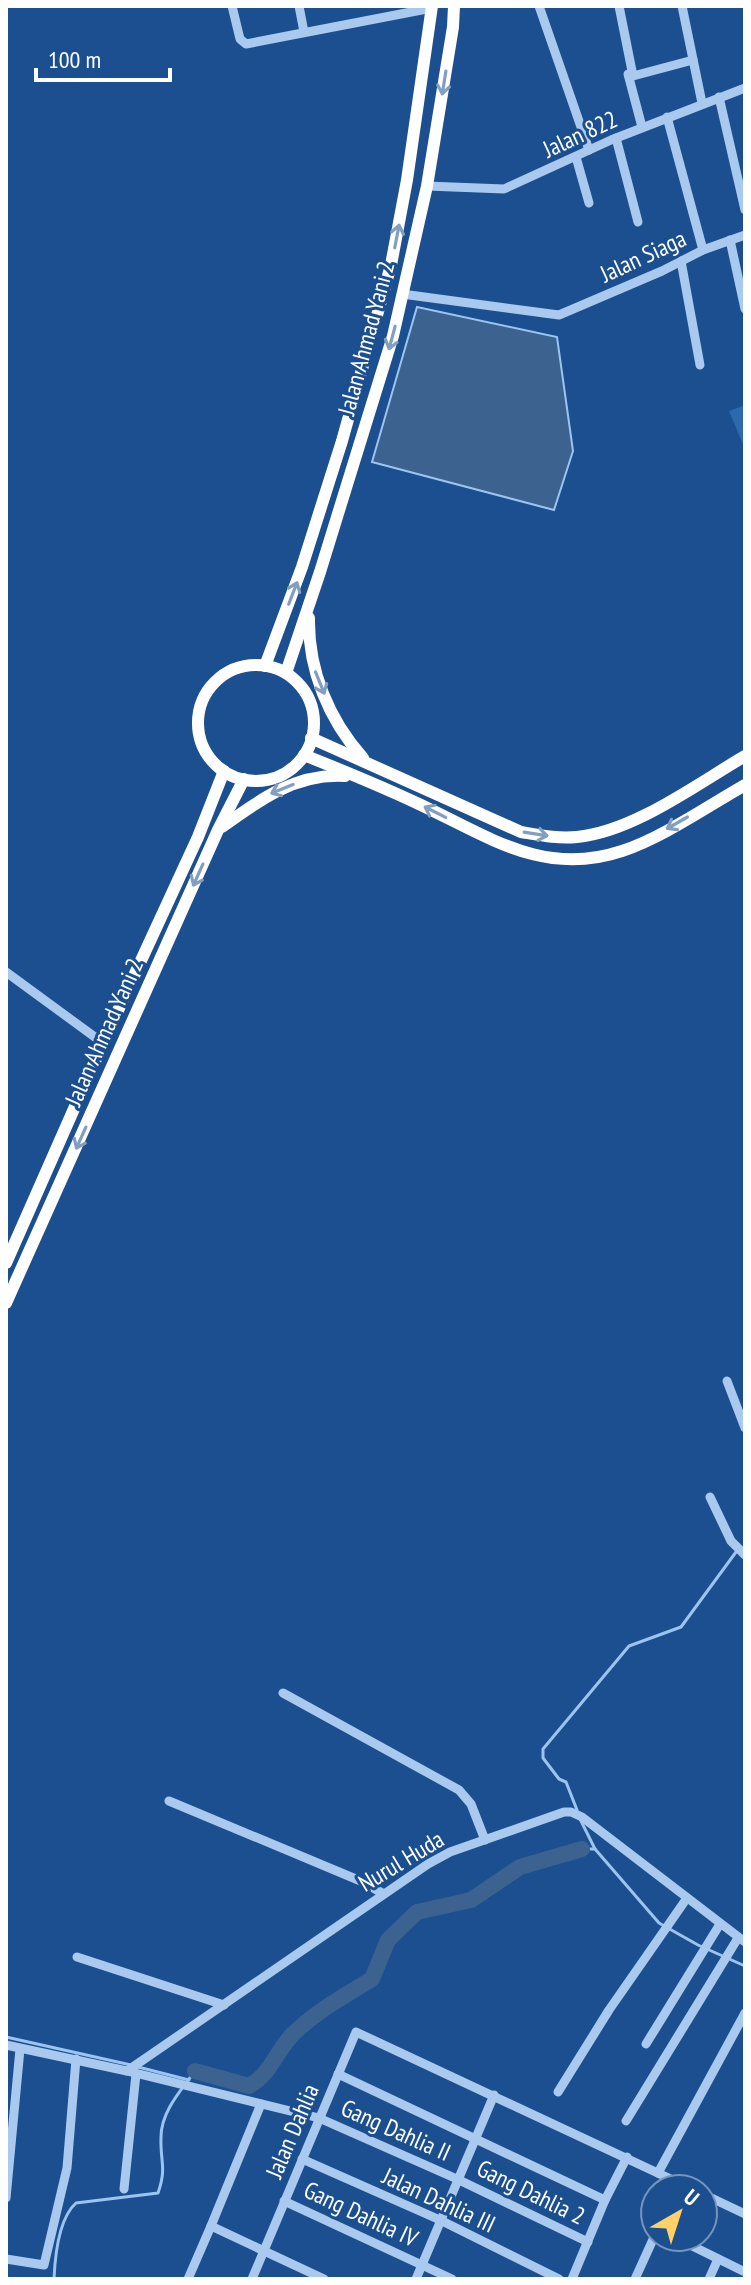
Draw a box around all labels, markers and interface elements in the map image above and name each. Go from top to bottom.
scale bar [36,32,170,82]
text: 100 m [48,44,101,75]
one-way arrow [435,70,450,95]
street label: Jalan 822 [537,103,622,165]
one-way arrow [390,223,405,249]
street label: Jalan Siaga [594,223,691,290]
street label: Jalan Ahmad Yani 2 [330,258,401,419]
one-way arrow [383,324,398,350]
one-way arrow [287,581,301,605]
one-way arrow [314,670,328,695]
one-way arrow [270,783,295,797]
one-way arrow [423,804,447,820]
one-way arrow [666,815,689,831]
one-way arrow [523,828,549,843]
one-way arrow [190,862,205,886]
street label: Jalan Ahmad Yani 2 [57,953,150,1112]
one-way arrow [73,1125,88,1149]
street label: Nurul Huda [353,1823,449,1899]
street label: Jalan Dahlia [258,2079,326,2184]
street label: Gang Dahlia II [336,2092,456,2168]
street label: Gang Dahlia 2 [472,2153,590,2231]
street label: Jalan Dahlia III [377,2160,500,2240]
north arrow [639,2173,719,2253]
street label: Gang Dahlia IV [299,2174,424,2254]
text: U [678,2183,705,2212]

